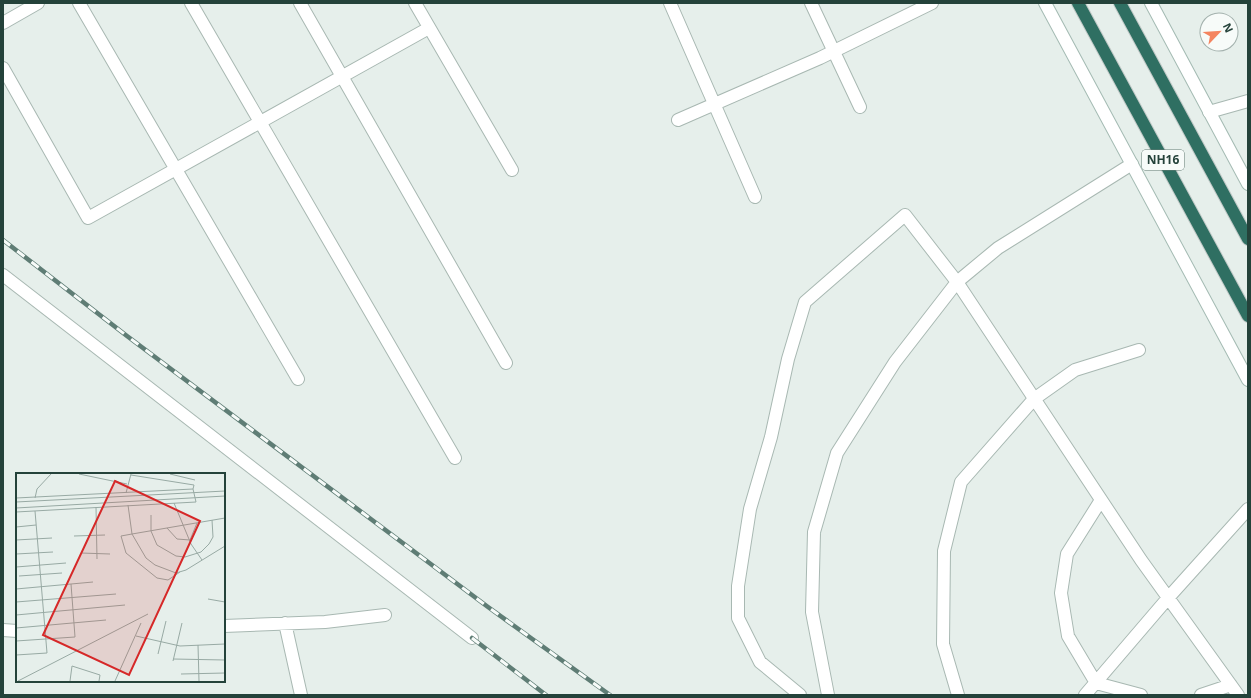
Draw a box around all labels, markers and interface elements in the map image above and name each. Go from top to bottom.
north arrow [1199,12,1239,52]
text: N [1220,20,1237,35]
road number: NH16 [1142,150,1184,170]
inset map [16,473,225,682]

